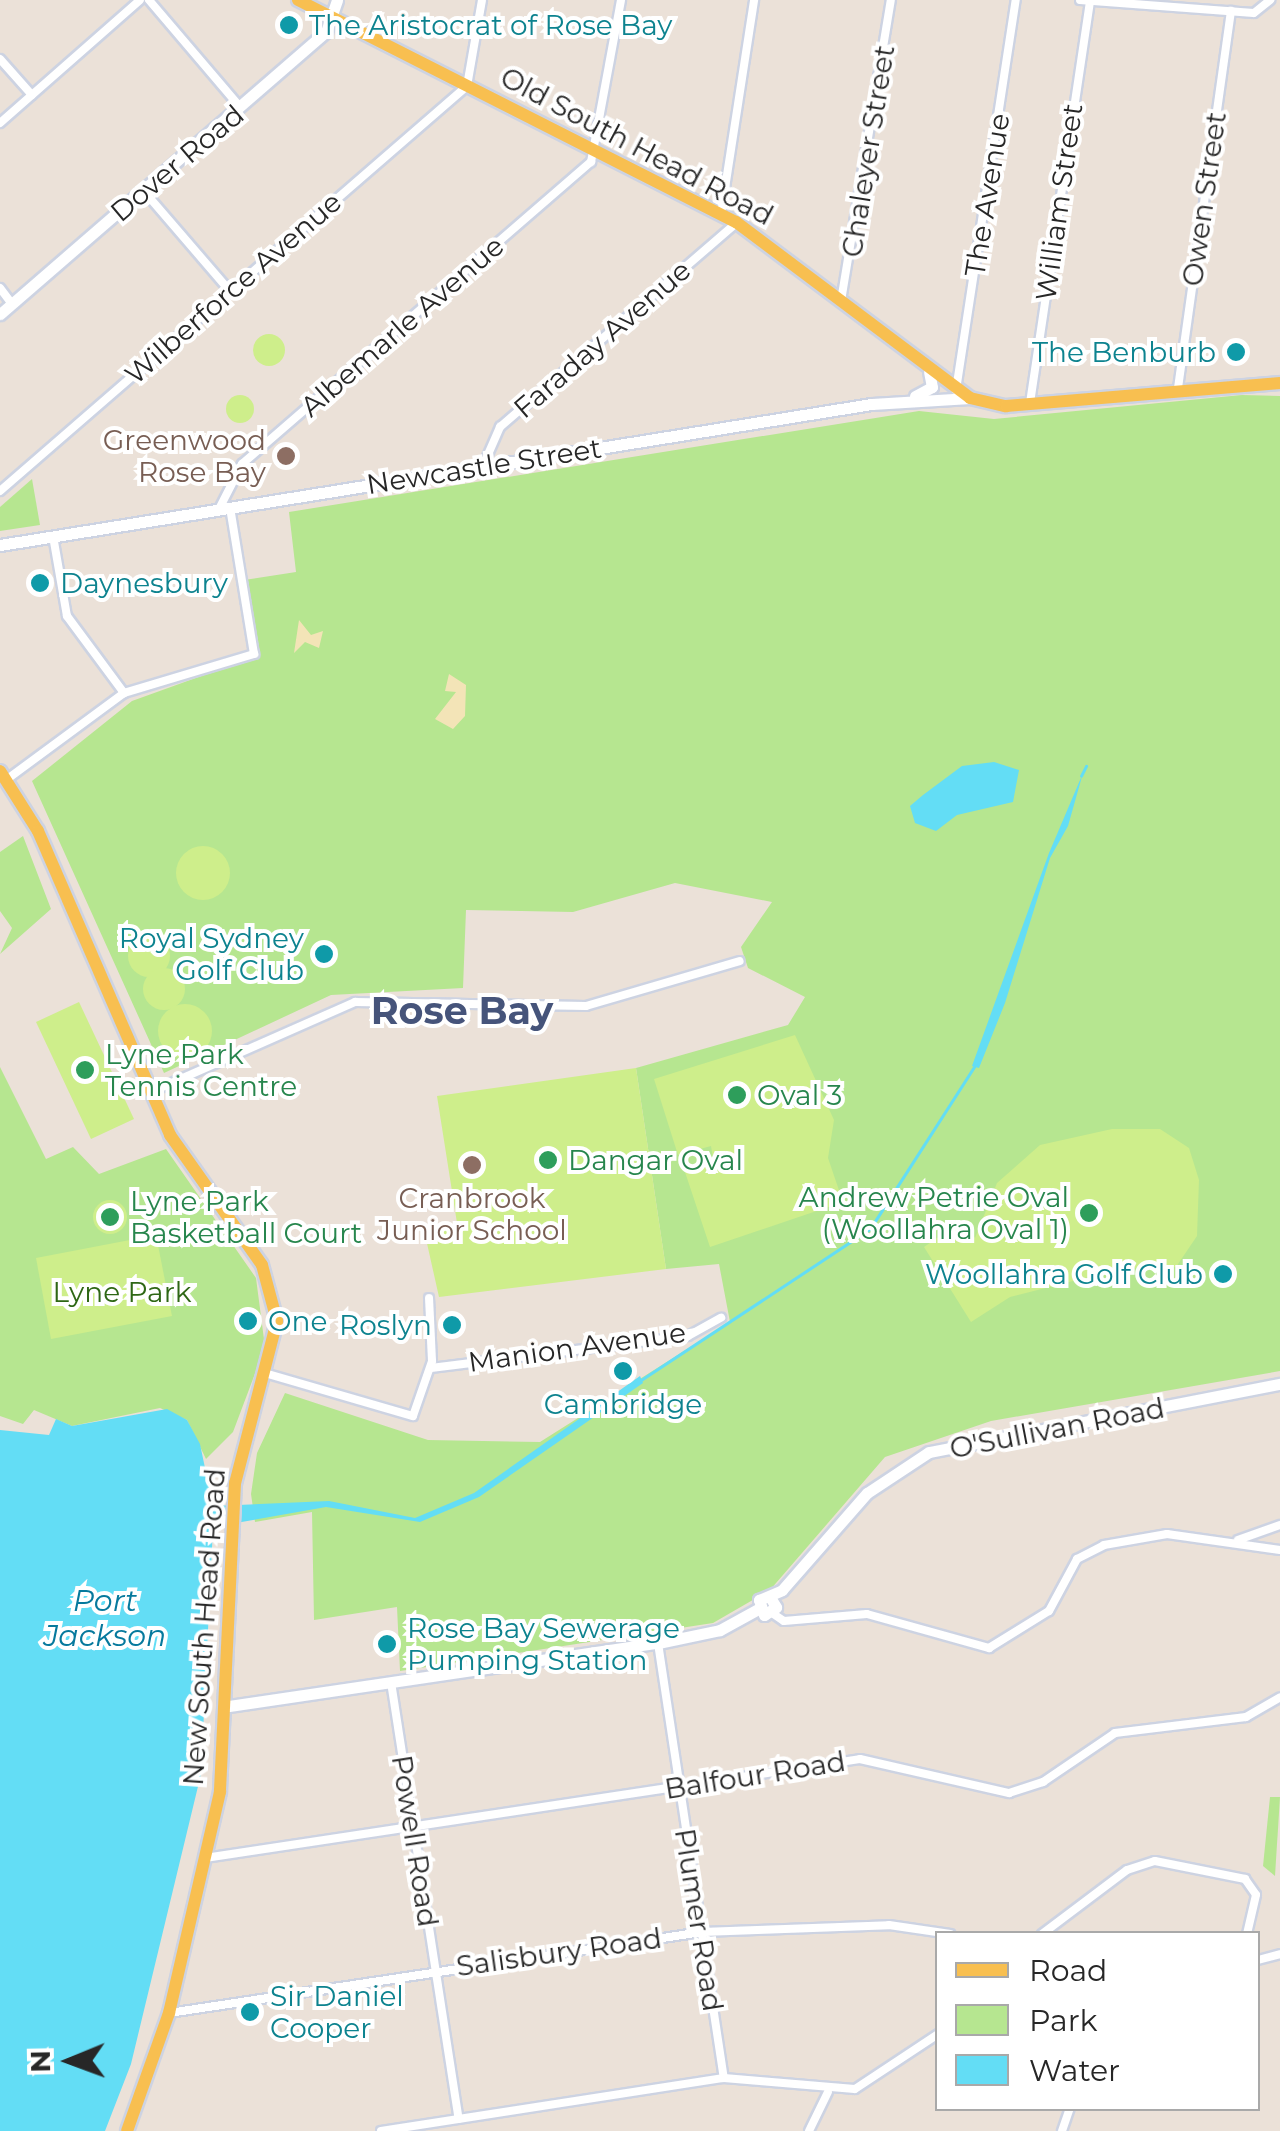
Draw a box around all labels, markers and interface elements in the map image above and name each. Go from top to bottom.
place label: The Aristocrat of Rose Bay [309,8,672,42]
marker: The Aristocrat of Rose Bay [278,14,300,36]
street label: Chaleyer Street [835,42,901,260]
street label: Old South Head Road [495,60,779,232]
street label: Dover Road [103,98,251,228]
street label: William Street [1029,101,1089,303]
street label: Owen Street [1175,110,1233,288]
street label: The Avenue [958,111,1016,279]
street label: Wilberforce Avenue [118,185,348,391]
street label: Albemarle Avenue [294,229,510,423]
street label: Faraday Avenue [507,253,697,425]
place label: The Benburb [1032,335,1216,369]
marker: The Benburb [1225,341,1247,363]
place label: Greenwood Rose Bay [103,423,266,489]
street label: Newcastle Street [364,431,604,501]
marker: Greenwood Rose Bay [275,445,297,467]
place label: Daynesbury [60,566,228,600]
marker: Daynesbury [29,572,51,594]
place label: Royal Sydney Golf Club [119,921,304,987]
marker: Royal Sydney Golf Club [313,943,335,965]
district label: Rose Bay [371,988,553,1034]
place label: Lyne Park Tennis Centre [105,1037,297,1103]
marker: Lyne Park Tennis Centre [74,1059,96,1081]
place label: Oval 3 [757,1078,842,1112]
marker: Oval 3 [726,1084,748,1106]
place label: Dangar Oval [568,1143,743,1177]
marker: Dangar Oval [537,1149,559,1171]
marker: Cranbrook Junior School [461,1154,483,1176]
place label: Andrew Petrie Oval (Woollahra Oval 1) [799,1180,1069,1246]
place label: Cranbrook Junior School [377,1181,567,1247]
place label: Lyne Park Basketball Court [130,1184,362,1250]
marker: Andrew Petrie Oval (Woollahra Oval 1) [1078,1202,1100,1224]
marker: Lyne Park Basketball Court [99,1206,121,1228]
place label: Woollahra Golf Club [925,1257,1203,1291]
marker: Woollahra Golf Club [1212,1263,1234,1285]
park label: Lyne Park [53,1275,191,1309]
place label: One [268,1304,327,1338]
place label: Roslyn [339,1308,432,1342]
marker: One [237,1310,259,1332]
marker: Roslyn [441,1314,463,1336]
street label: Manion Avenue [466,1315,688,1379]
marker: Cambridge [612,1360,634,1382]
place label: Cambridge [544,1387,702,1421]
street label: O'Sullivan Road [947,1391,1167,1465]
street label: New South Head Road [176,1467,232,1787]
water label: Port Jackson [44,1583,166,1654]
place label: Rose Bay Sewerage Pumping Station [407,1611,680,1677]
marker: Rose Bay Sewerage Pumping Station [376,1633,398,1655]
street label: Balfour Road [662,1744,848,1806]
street label: Powell Road [385,1753,445,1929]
street label: Plumer Road [668,1826,730,2014]
street label: Salisbury Road [454,1921,664,1983]
legend [935,1931,1260,2111]
text: Road [1029,1952,1107,1989]
place label: Sir Daniel Cooper [270,1979,404,2045]
marker: Sir Daniel Cooper [239,2001,261,2023]
text: Park [1029,2002,1098,2039]
north arrow [20,2011,120,2111]
text: N [23,2050,57,2073]
text: Water [1029,2052,1120,2089]

